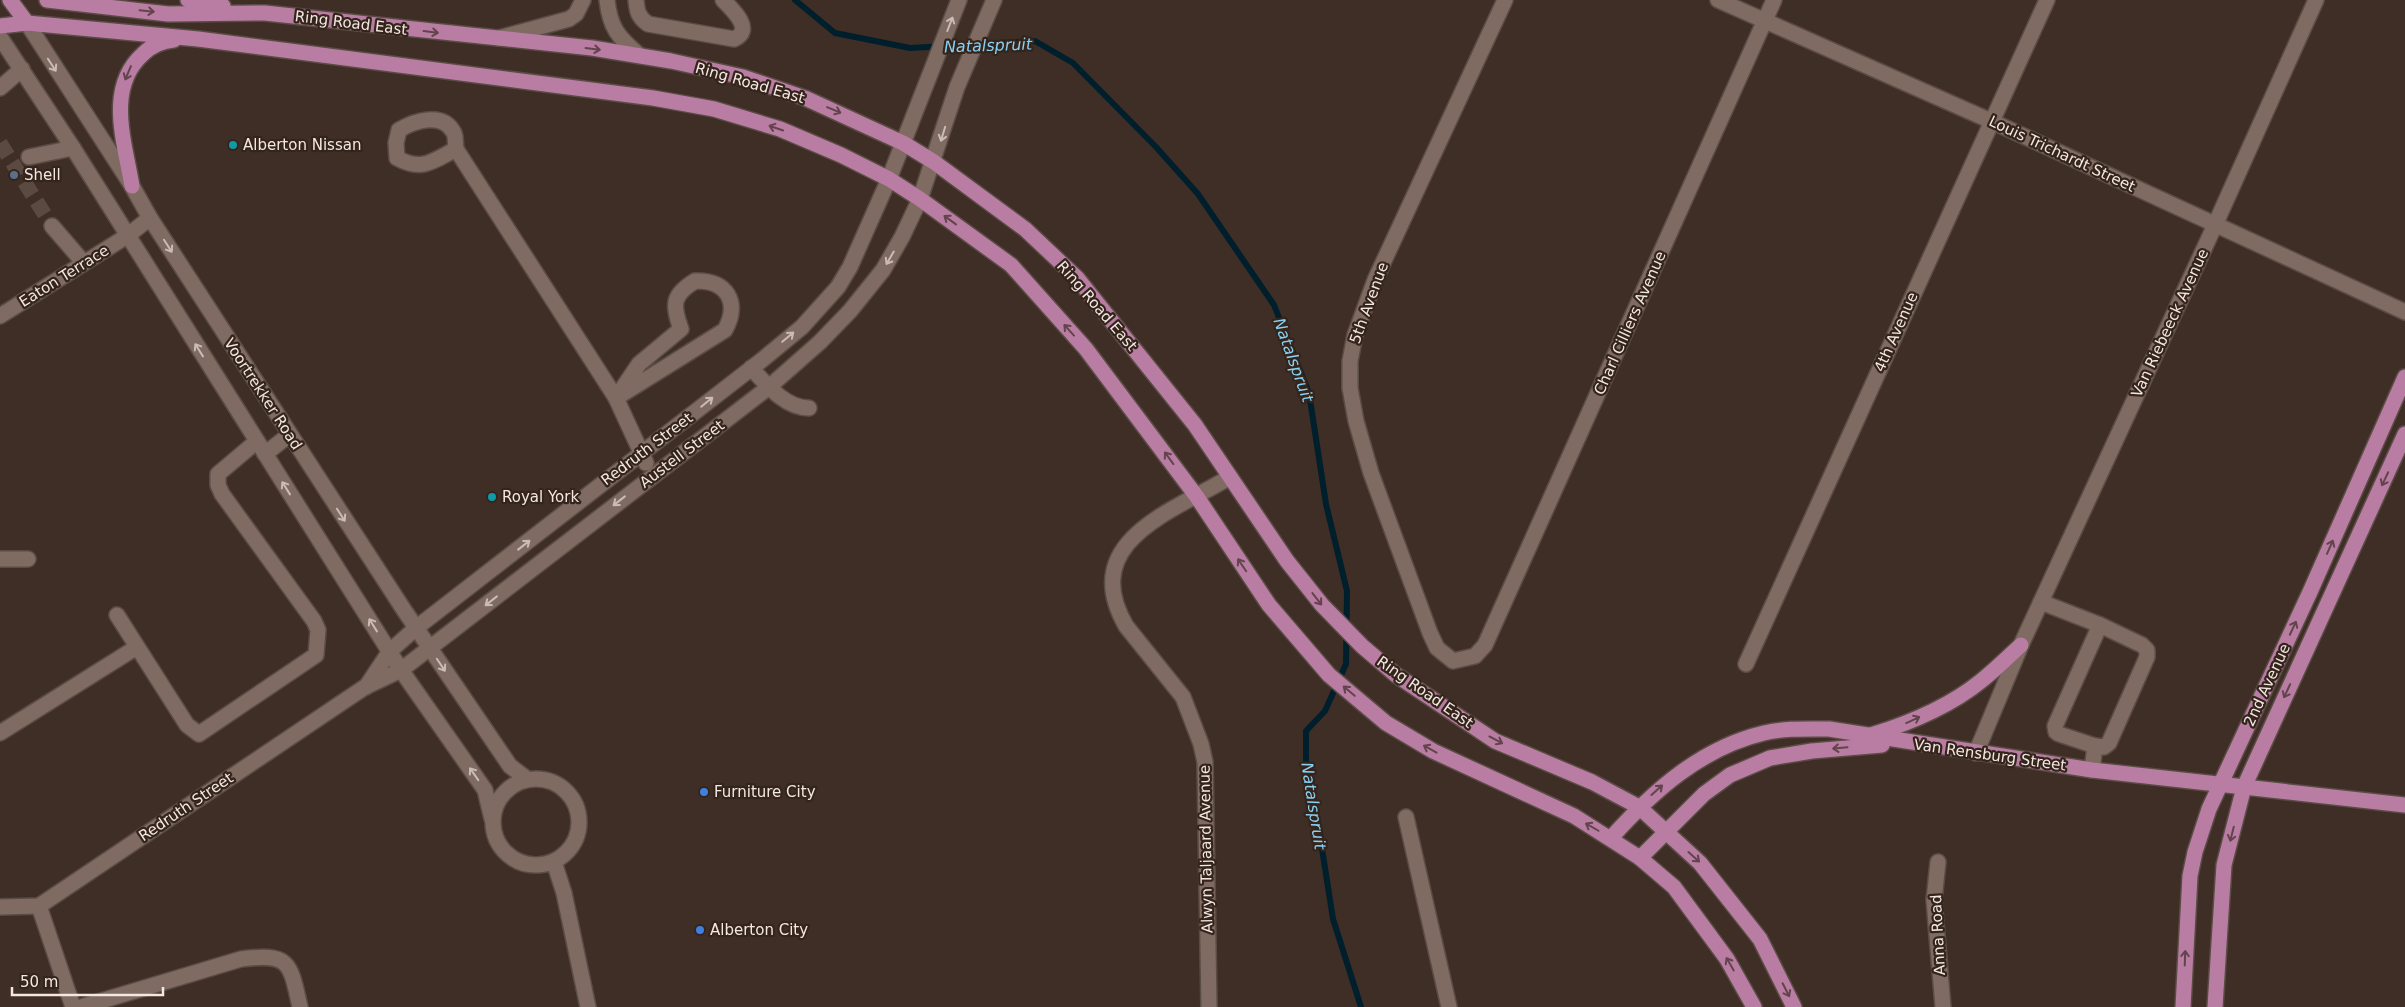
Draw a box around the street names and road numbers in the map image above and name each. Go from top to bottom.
street label: Ring Road East [294,7,408,39]
street label: Ring Road East [693,59,807,107]
street label: Louis Trichardt Street [1986,112,2138,196]
street label: Eaton Terrace [16,241,112,311]
street label: Van Riebeeck Avenue [2128,246,2212,400]
street label: Charl Cilliers Avenue [1590,248,1670,398]
street label: Ring Road East [1053,257,1141,355]
street label: 5th Avenue [1346,260,1392,346]
street label: 4th Avenue [1870,289,1922,375]
street label: Voortrekker Road [220,335,306,453]
street label: Redruth Street [598,409,696,489]
street label: Austell Street [636,416,728,492]
street label: 2nd Avenue [2240,641,2294,729]
street label: Ring Road East [1373,652,1477,732]
street label: Van Rensburg Street [1913,735,2067,775]
street label: Alwyn Taljaard Avenue [1196,765,1216,933]
street label: Redruth Street [135,769,237,845]
street label: Anna Road [1927,894,1949,976]

